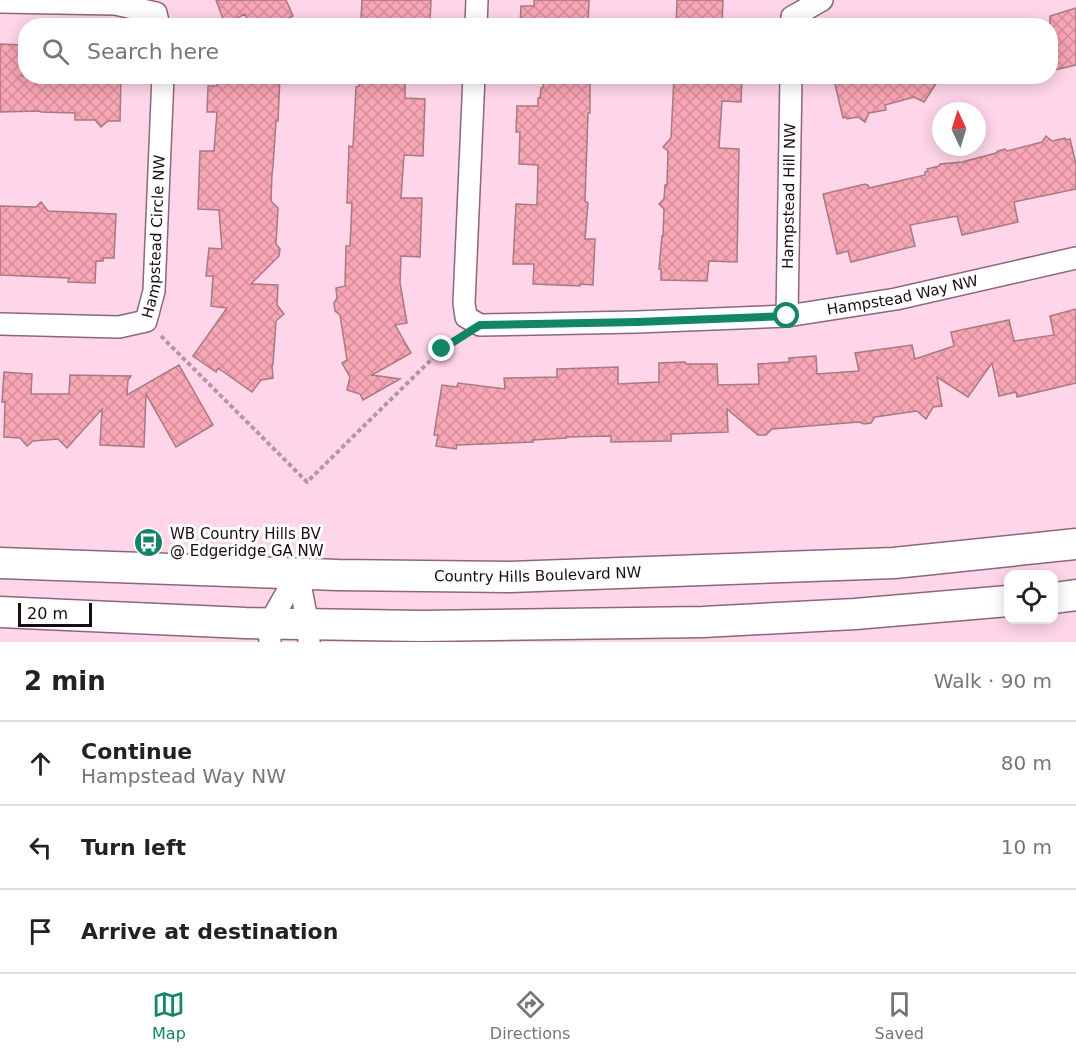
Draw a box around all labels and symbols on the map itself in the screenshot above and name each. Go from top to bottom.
north arrow [932,102,986,156]
street label: Hampstead Hill NW [779,123,799,269]
street label: Hampstead Circle NW [138,154,169,320]
street label: Hampstead Way NW [826,272,980,319]
route start [773,302,799,328]
route end [428,335,454,361]
place label: WB Country Hills BV @ Edgeridge GA NW [170,525,324,560]
bus stop icon: WB Country Hills BV @ Edgeridge GA NW [133,527,165,559]
street label: Country Hills Boulevard NW [434,563,642,586]
scale bar [18,600,92,628]

